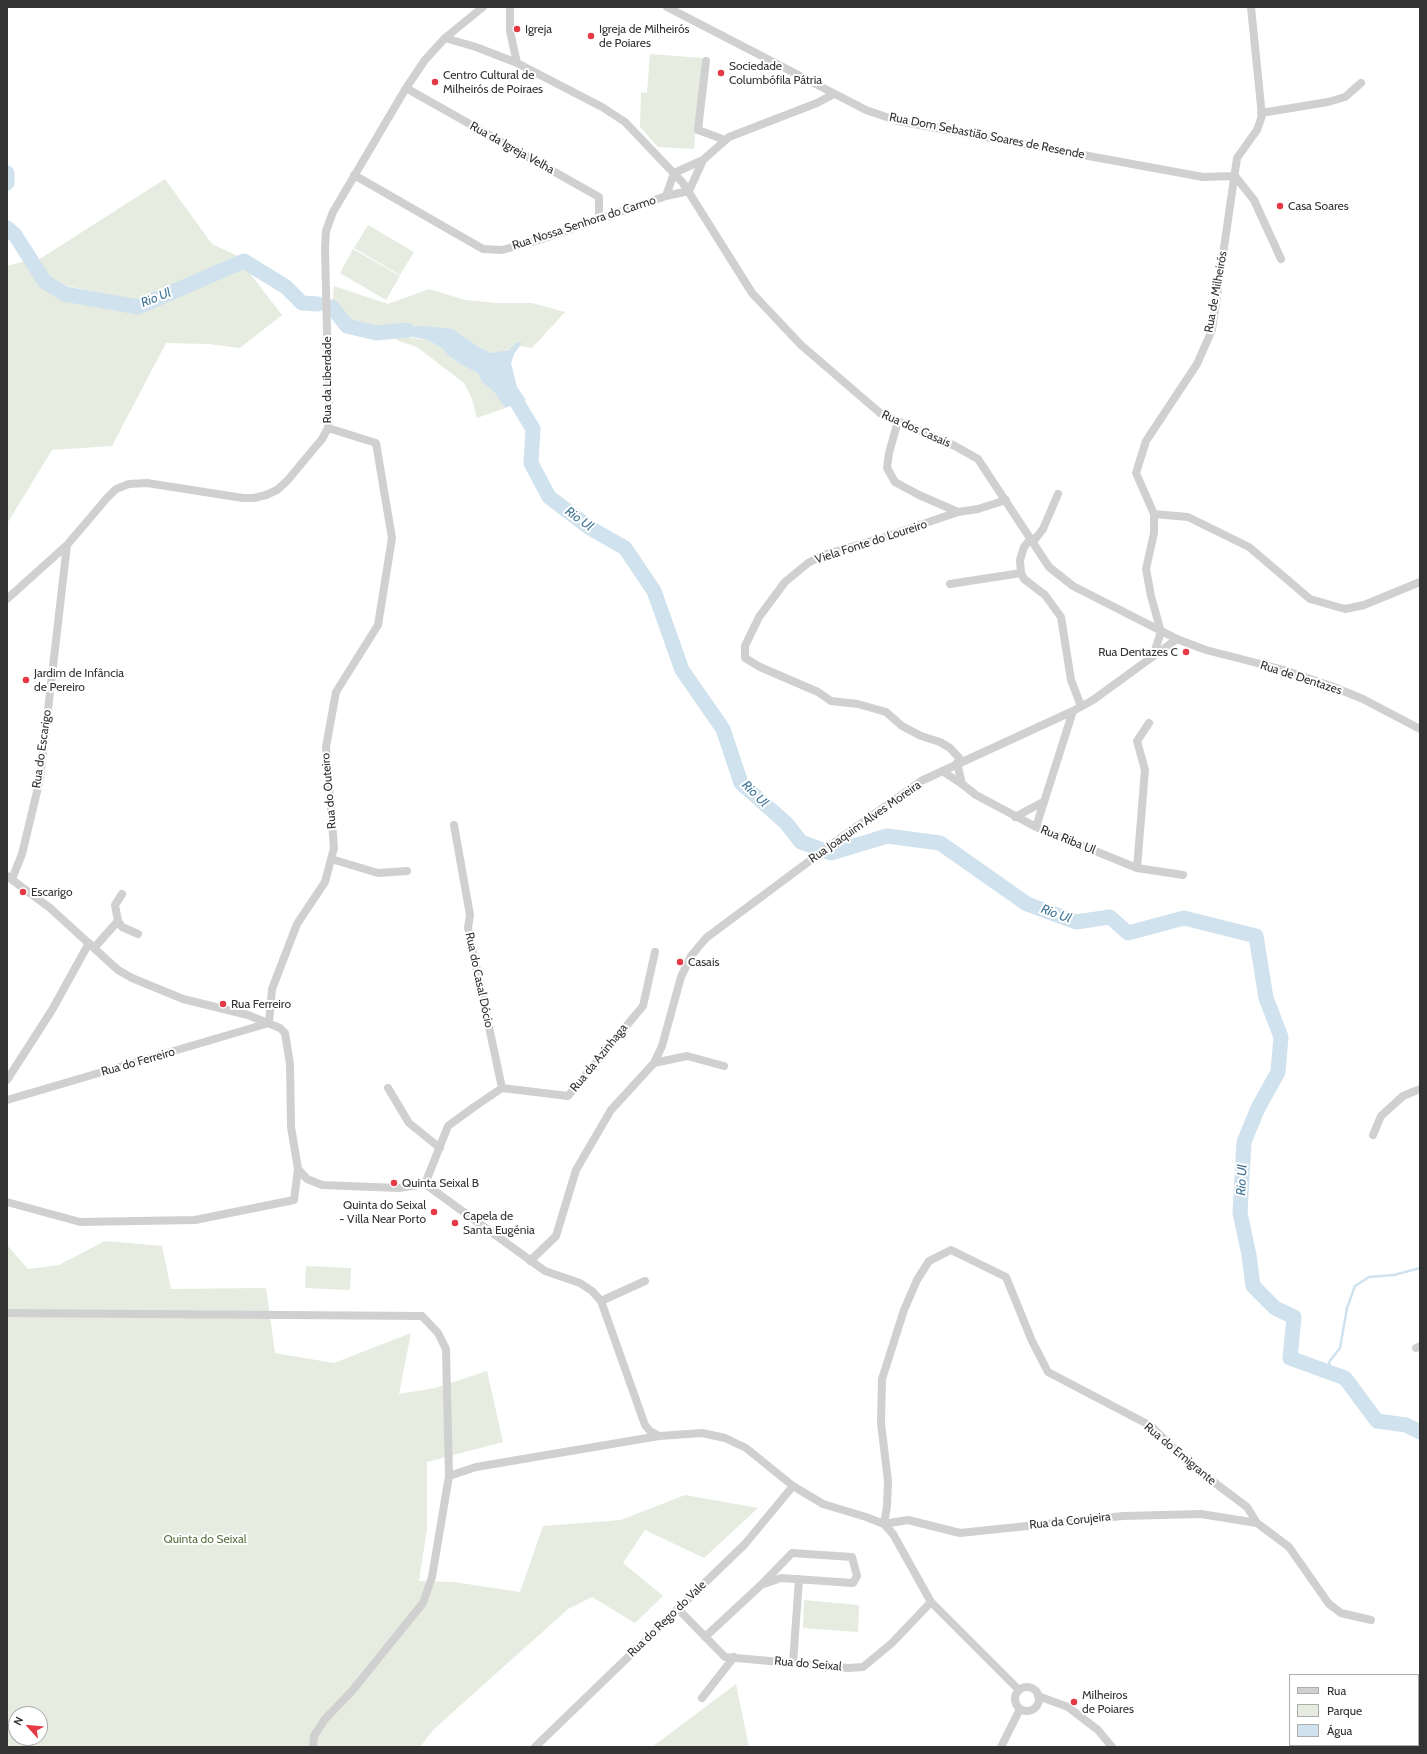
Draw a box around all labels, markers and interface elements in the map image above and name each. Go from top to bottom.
place label: Igreja [525,22,552,36]
place label: Igreja de Milheirós de Poiares [599,22,690,50]
marker: Igreja [512,24,522,34]
marker: Igreja de Milheirós de Poiares [586,31,596,41]
place label: Sociedade Columbófila Pátria [729,59,822,87]
place label: Centro Cultural de Milheirós de Poiraes [443,68,543,96]
marker: Sociedade Columbófila Pátria [716,68,726,78]
marker: Centro Cultural de Milheirós de Poiraes [430,77,440,87]
street label: Rua Dom Sebastião Soares de Resende [888,110,1086,162]
street label: Rua da Igreja Velha [467,119,557,177]
street label: Rua Nossa Senhora do Carmo [510,193,658,253]
place label: Casa Soares [1288,199,1349,213]
marker: Casa Soares [1275,201,1285,211]
street label: Rua de Milheirós [1202,250,1230,334]
water label: Rio Ul [139,285,173,311]
street label: Rua da Liberdade [320,336,334,424]
street label: Rua dos Casais [879,407,953,451]
water label: Rio Ul [562,504,596,534]
street label: Viela Fonte do Loureiro [813,517,929,567]
place label: Rua Dentazes C [1098,645,1178,659]
marker: Rua Dentazes C [1181,647,1191,657]
street label: Rua de Dentazes [1258,658,1344,698]
place label: Jardim de Infância de Pereiro [34,666,124,694]
marker: Jardim de Infância de Pereiro [21,675,31,685]
street label: Rua do Escarigo [29,709,55,789]
street label: Rua do Outeiro [319,752,339,830]
water label: Rio Ul [739,778,771,810]
street label: Rua Joaquim Alves Moreira [806,778,924,866]
street label: Rua Riba Ul [1038,822,1098,858]
place label: Escarigo [31,885,73,899]
marker: Escarigo [18,887,28,897]
water label: Rio Ul [1039,901,1073,927]
street label: Rua do Casal Dócio [462,931,496,1029]
place label: Casais [688,955,719,969]
marker: Casais [675,957,685,967]
place label: Rua Ferreiro [231,997,291,1011]
marker: Rua Ferreiro [218,999,228,1009]
street label: Rua da Azinhaga [567,1021,631,1095]
street label: Rua do Ferreiro [99,1045,177,1079]
water label: Rio Ul [1233,1164,1251,1196]
place label: Quinta Seixal B [402,1176,479,1190]
marker: Quinta Seixal B [389,1178,399,1188]
place label: Quinta do Seixal - Villa Near Porto [339,1198,426,1226]
marker: Quinta do Seixal - Villa Near Porto [429,1207,439,1217]
place label: Capela de Santa Eugénia [463,1209,535,1237]
marker: Capela de Santa Eugénia [450,1218,460,1228]
street label: Rua do Emigrante [1141,1420,1219,1488]
street label: Rua da Corujeira [1029,1510,1111,1532]
park label: Quinta do Seixal [163,1532,247,1546]
street label: Rua do Rego do Vale [625,1578,709,1660]
street label: Rua do Seixal [774,1654,842,1674]
legend [1289,1674,1419,1746]
text: Rua [1327,1683,1346,1698]
place label: Milheiros de Poiares [1082,1688,1134,1716]
marker: Milheiros de Poiares [1069,1697,1079,1707]
text: Parque [1327,1703,1362,1718]
north arrow [8,1706,48,1746]
text: N [10,1714,26,1728]
text: Água [1327,1723,1352,1738]

